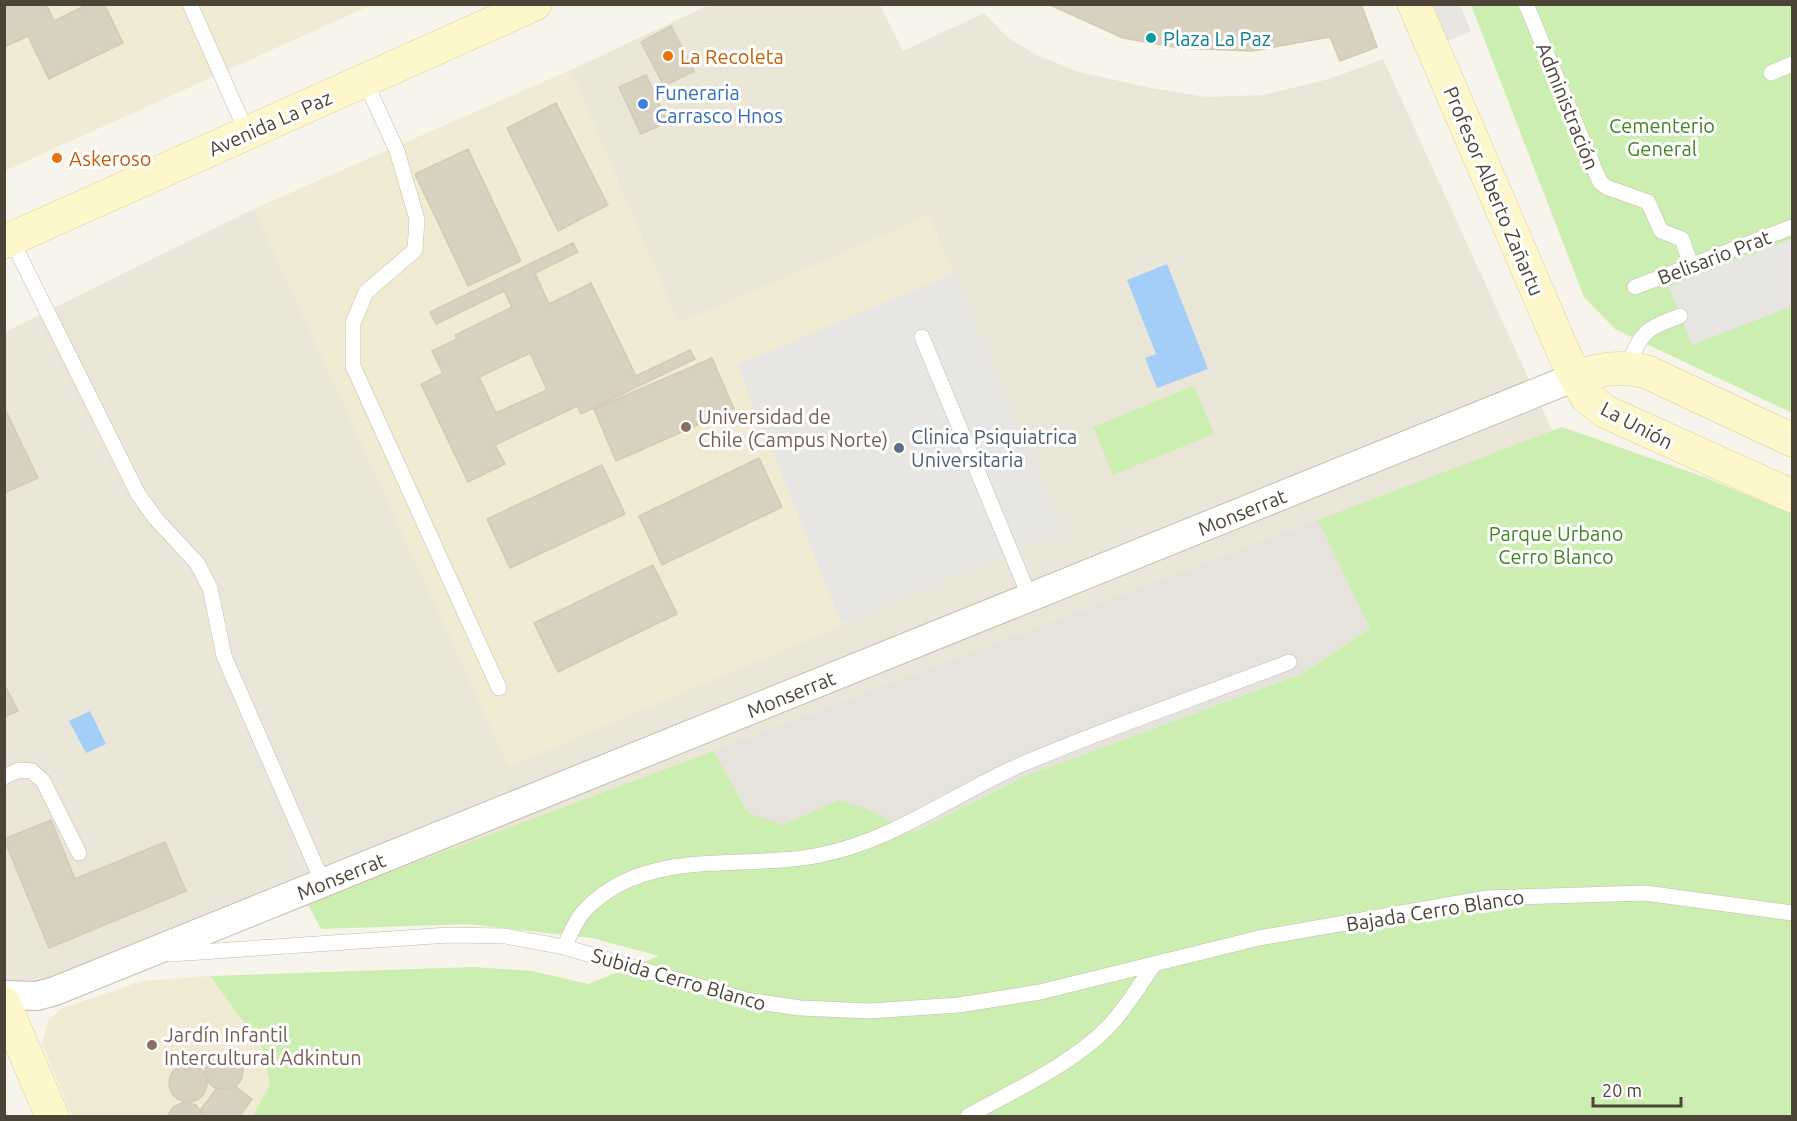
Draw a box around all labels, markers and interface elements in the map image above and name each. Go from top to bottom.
place label: Plaza La Paz [1163,27,1271,50]
marker: Plaza La Paz [1144,31,1158,45]
street label: Administración [1532,39,1604,173]
place label: La Recoleta [680,45,784,68]
marker: La Recoleta [661,49,675,63]
place label: Funeraria Carrasco Hnos [655,81,783,127]
street label: Profesor Alberto Zañartu [1439,83,1549,299]
street label: Avenida La Paz [205,86,335,160]
marker: Funeraria Carrasco Hnos [636,97,650,111]
park label: Cementerio General [1609,114,1715,160]
place label: Askeroso [69,147,151,170]
marker: Askeroso [50,151,64,165]
street label: Belisario Prat [1654,225,1774,289]
street label: La Unión [1597,397,1677,453]
place label: Universidad de Chile (Campus Norte) [698,405,888,451]
marker: Universidad de Chile (Campus Norte) [679,420,693,434]
place label: Clinica Psiquiatrica Universitaria [911,425,1077,471]
marker: Clinica Psiquiatrica Universitaria [892,441,906,455]
street label: Monserrat [1194,484,1290,540]
park label: Parque Urbano Cerro Blanco [1489,522,1623,568]
street label: Monserrat [743,666,839,722]
street label: Monserrat [293,848,389,904]
street label: Bajada Cerro Blanco [1344,885,1526,935]
street label: Subida Cerro Blanco [589,943,769,1015]
place label: Jardín Infantil Intercultural Adkintun [164,1023,362,1069]
marker: Jardín Infantil Intercultural Adkintun [145,1038,159,1052]
scale bar [1593,1070,1682,1108]
text: 20 m [1602,1080,1642,1100]

